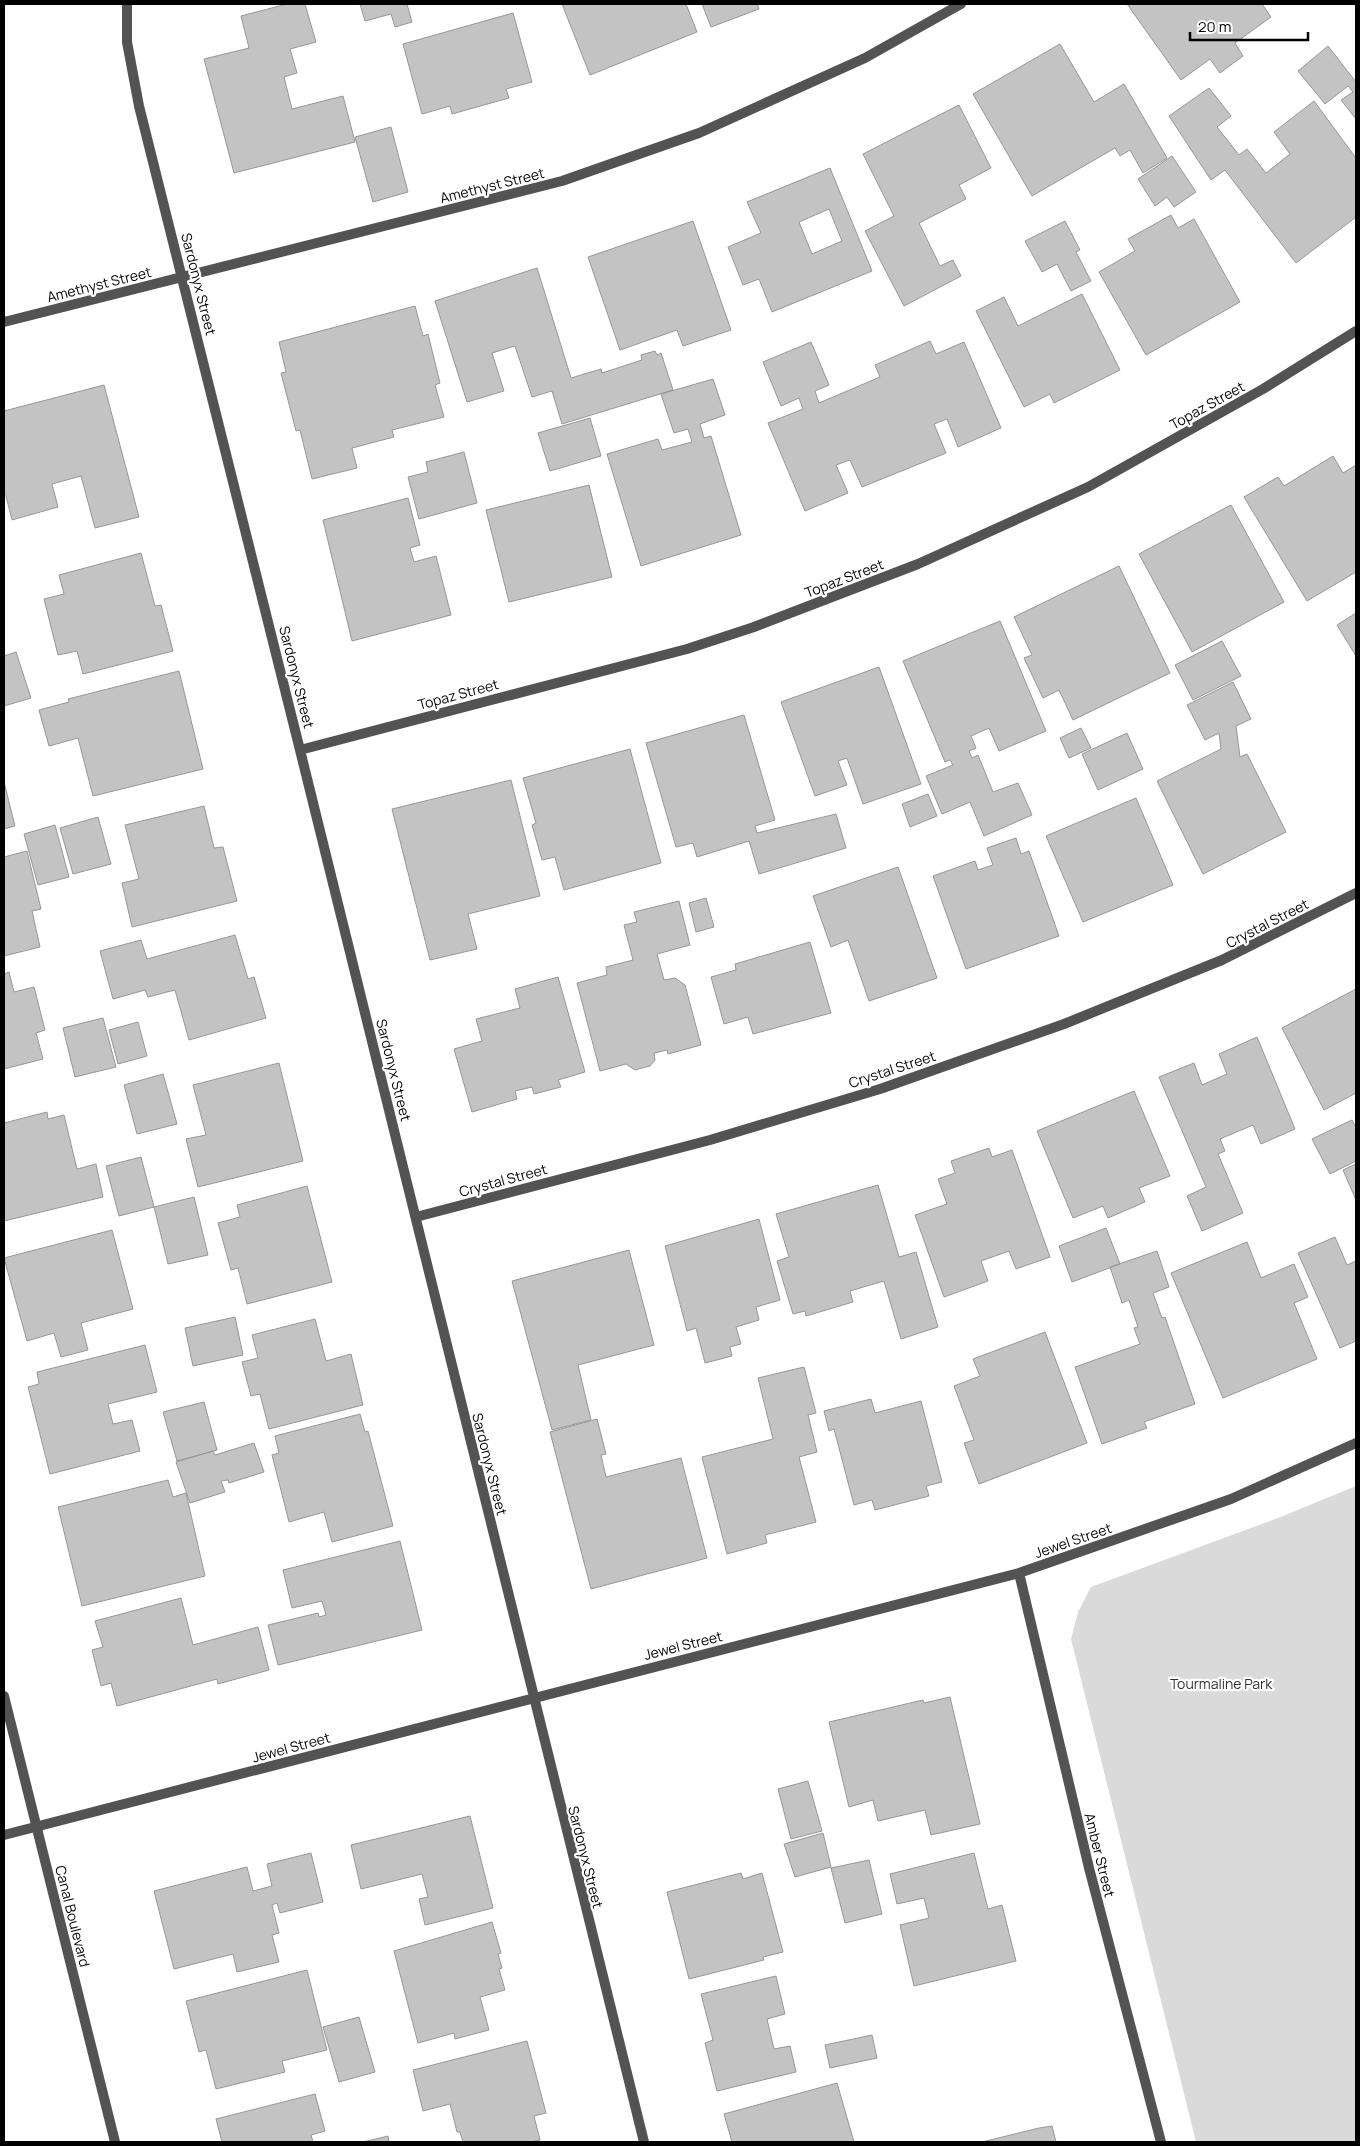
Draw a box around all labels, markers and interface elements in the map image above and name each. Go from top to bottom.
scale bar [1190,10,1308,42]
text: 20 m [1198,16,1231,37]
street label: Amethyst Street [438,163,547,207]
street label: Sardonyx Street [177,231,221,337]
street label: Amethyst Street [45,262,154,306]
street label: Topaz Street [1166,376,1248,433]
street label: Topaz Street [802,554,886,602]
street label: Sardonyx Street [275,624,319,730]
street label: Topaz Street [415,674,501,714]
street label: Crystal Street [1222,894,1312,952]
street label: Sardonyx Street [372,1017,416,1123]
street label: Crystal Street [846,1046,938,1092]
street label: Crystal Street [457,1159,549,1201]
street label: Sardonyx Street [468,1411,512,1517]
street label: Jewel Street [1032,1518,1114,1562]
street label: Jewel Street [642,1626,725,1664]
park label: Tourmaline Park [1170,1674,1273,1693]
street label: Jewel Street [250,1727,333,1767]
street label: Sardonyx Street [564,1804,608,1910]
street label: Amber Street [1080,1811,1120,1899]
street label: Canal Boulevard [51,1863,95,1969]

